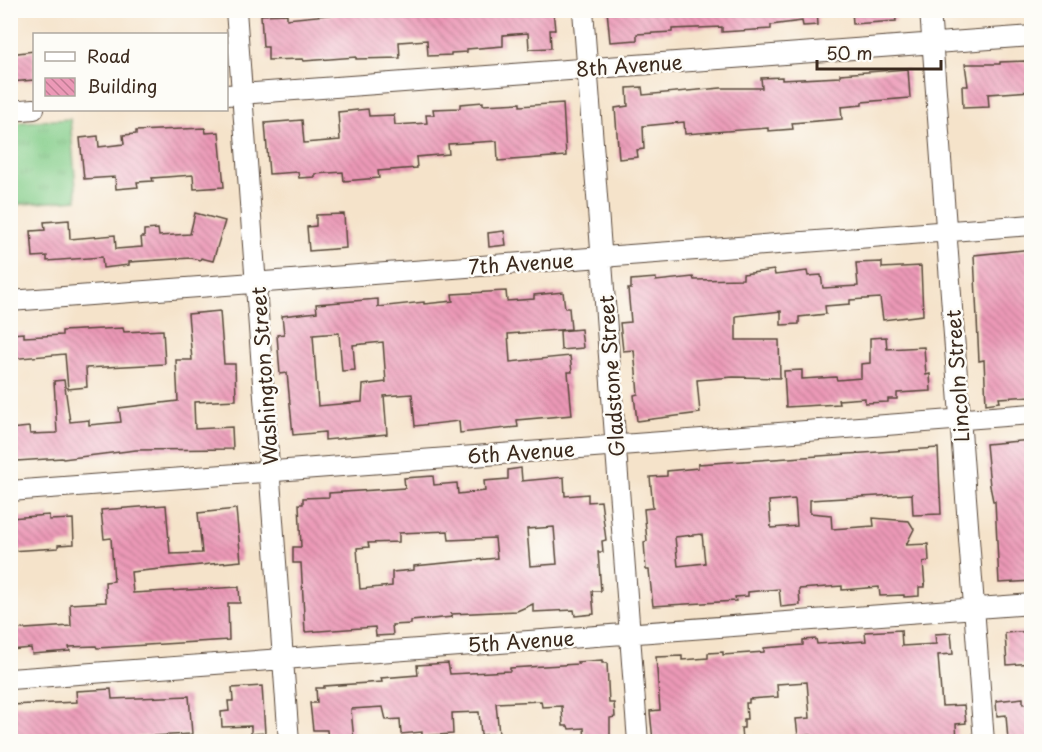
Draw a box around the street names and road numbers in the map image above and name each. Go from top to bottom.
street label: 8th Avenue [575,46,683,84]
street label: 7th Avenue [467,244,575,282]
street label: Washington Street [243,286,285,466]
street label: Gladstone Street [590,294,632,458]
street label: Lincoln Street [937,309,977,443]
street label: 6th Avenue [466,433,576,471]
street label: 5th Avenue [467,622,575,660]

